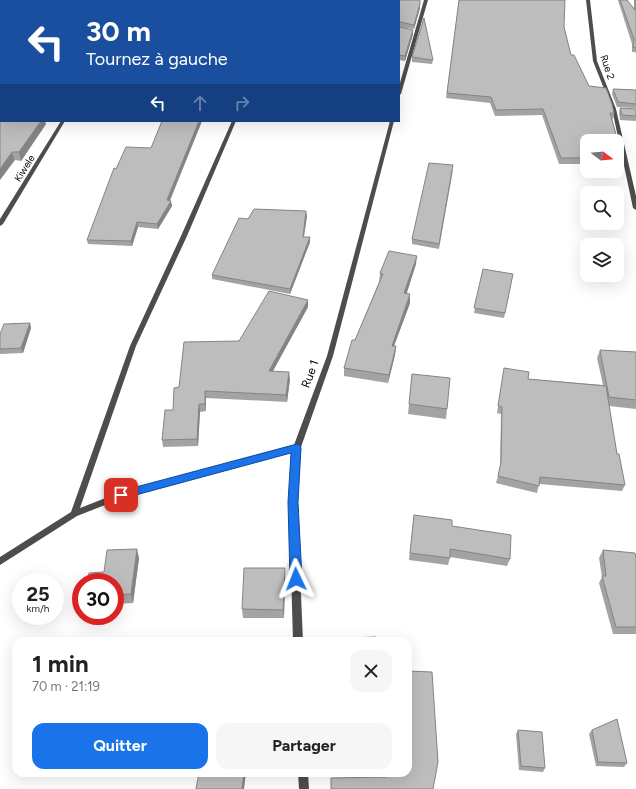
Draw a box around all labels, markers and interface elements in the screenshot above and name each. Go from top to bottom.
text: 30 m [86,14,151,48]
icon: left [20,16,72,68]
text: Tournez à gauche [86,48,228,70]
street label: Rue 2 [597,53,618,81]
icon: left [147,92,169,114]
icon: ahead [189,92,211,114]
icon: right [231,92,253,114]
north arrow [580,134,624,178]
map controls [580,134,624,282]
street label: Kiwele [11,152,38,184]
button: search [580,186,624,230]
button: layers [580,238,624,282]
street label: Rue 1 [299,358,321,390]
pin [104,478,138,512]
icon: arrive [110,484,132,506]
position arrow [275,558,317,600]
speed limit sign: 30 [72,573,124,625]
text: 25 [26,582,50,606]
text: km/h [27,602,49,615]
text: 1 min [32,649,89,678]
button: close [350,650,392,692]
text: 70 m · 21:19 [32,679,100,694]
button: Quitter [32,723,208,769]
button: Partager [216,723,392,769]

